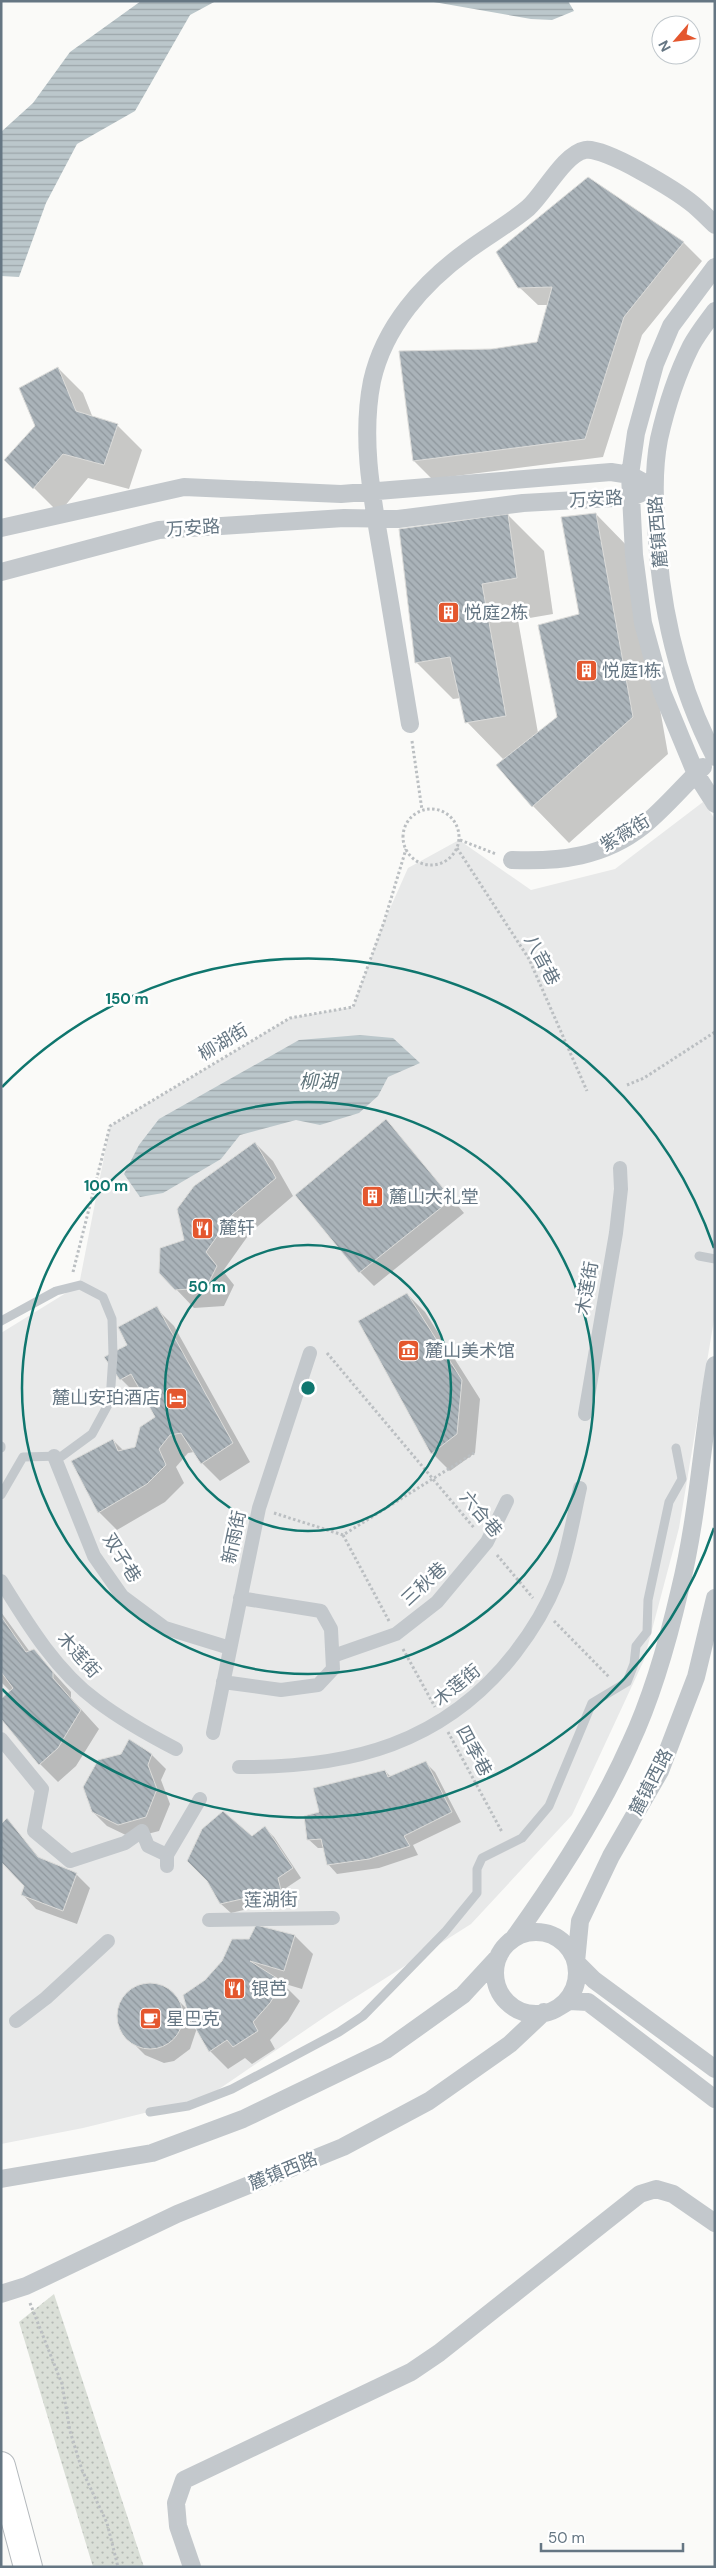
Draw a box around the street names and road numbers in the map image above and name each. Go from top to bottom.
street label: 万安路 [568,486,624,512]
street label: 麓镇西路 [643,495,673,569]
street label: 万安路 [165,514,221,542]
street label: 紫薇街 [596,809,654,857]
street label: 八音巷 [519,931,565,989]
street label: 柳湖街 [194,1018,252,1066]
street label: 木莲街 [570,1259,604,1317]
street label: 六合巷 [454,1486,508,1542]
street label: 新雨街 [217,1508,251,1566]
street label: 双子巷 [98,1529,146,1587]
street label: 三秋巷 [396,1557,452,1611]
street label: 木莲街 [52,1627,106,1683]
street label: 木莲街 [428,1659,486,1711]
street label: 四季巷 [451,1722,497,1780]
street label: 麓镇西路 [624,1744,678,1820]
street label: 莲湖街 [244,1888,298,1912]
street label: 麓镇西路 [245,2146,321,2196]

